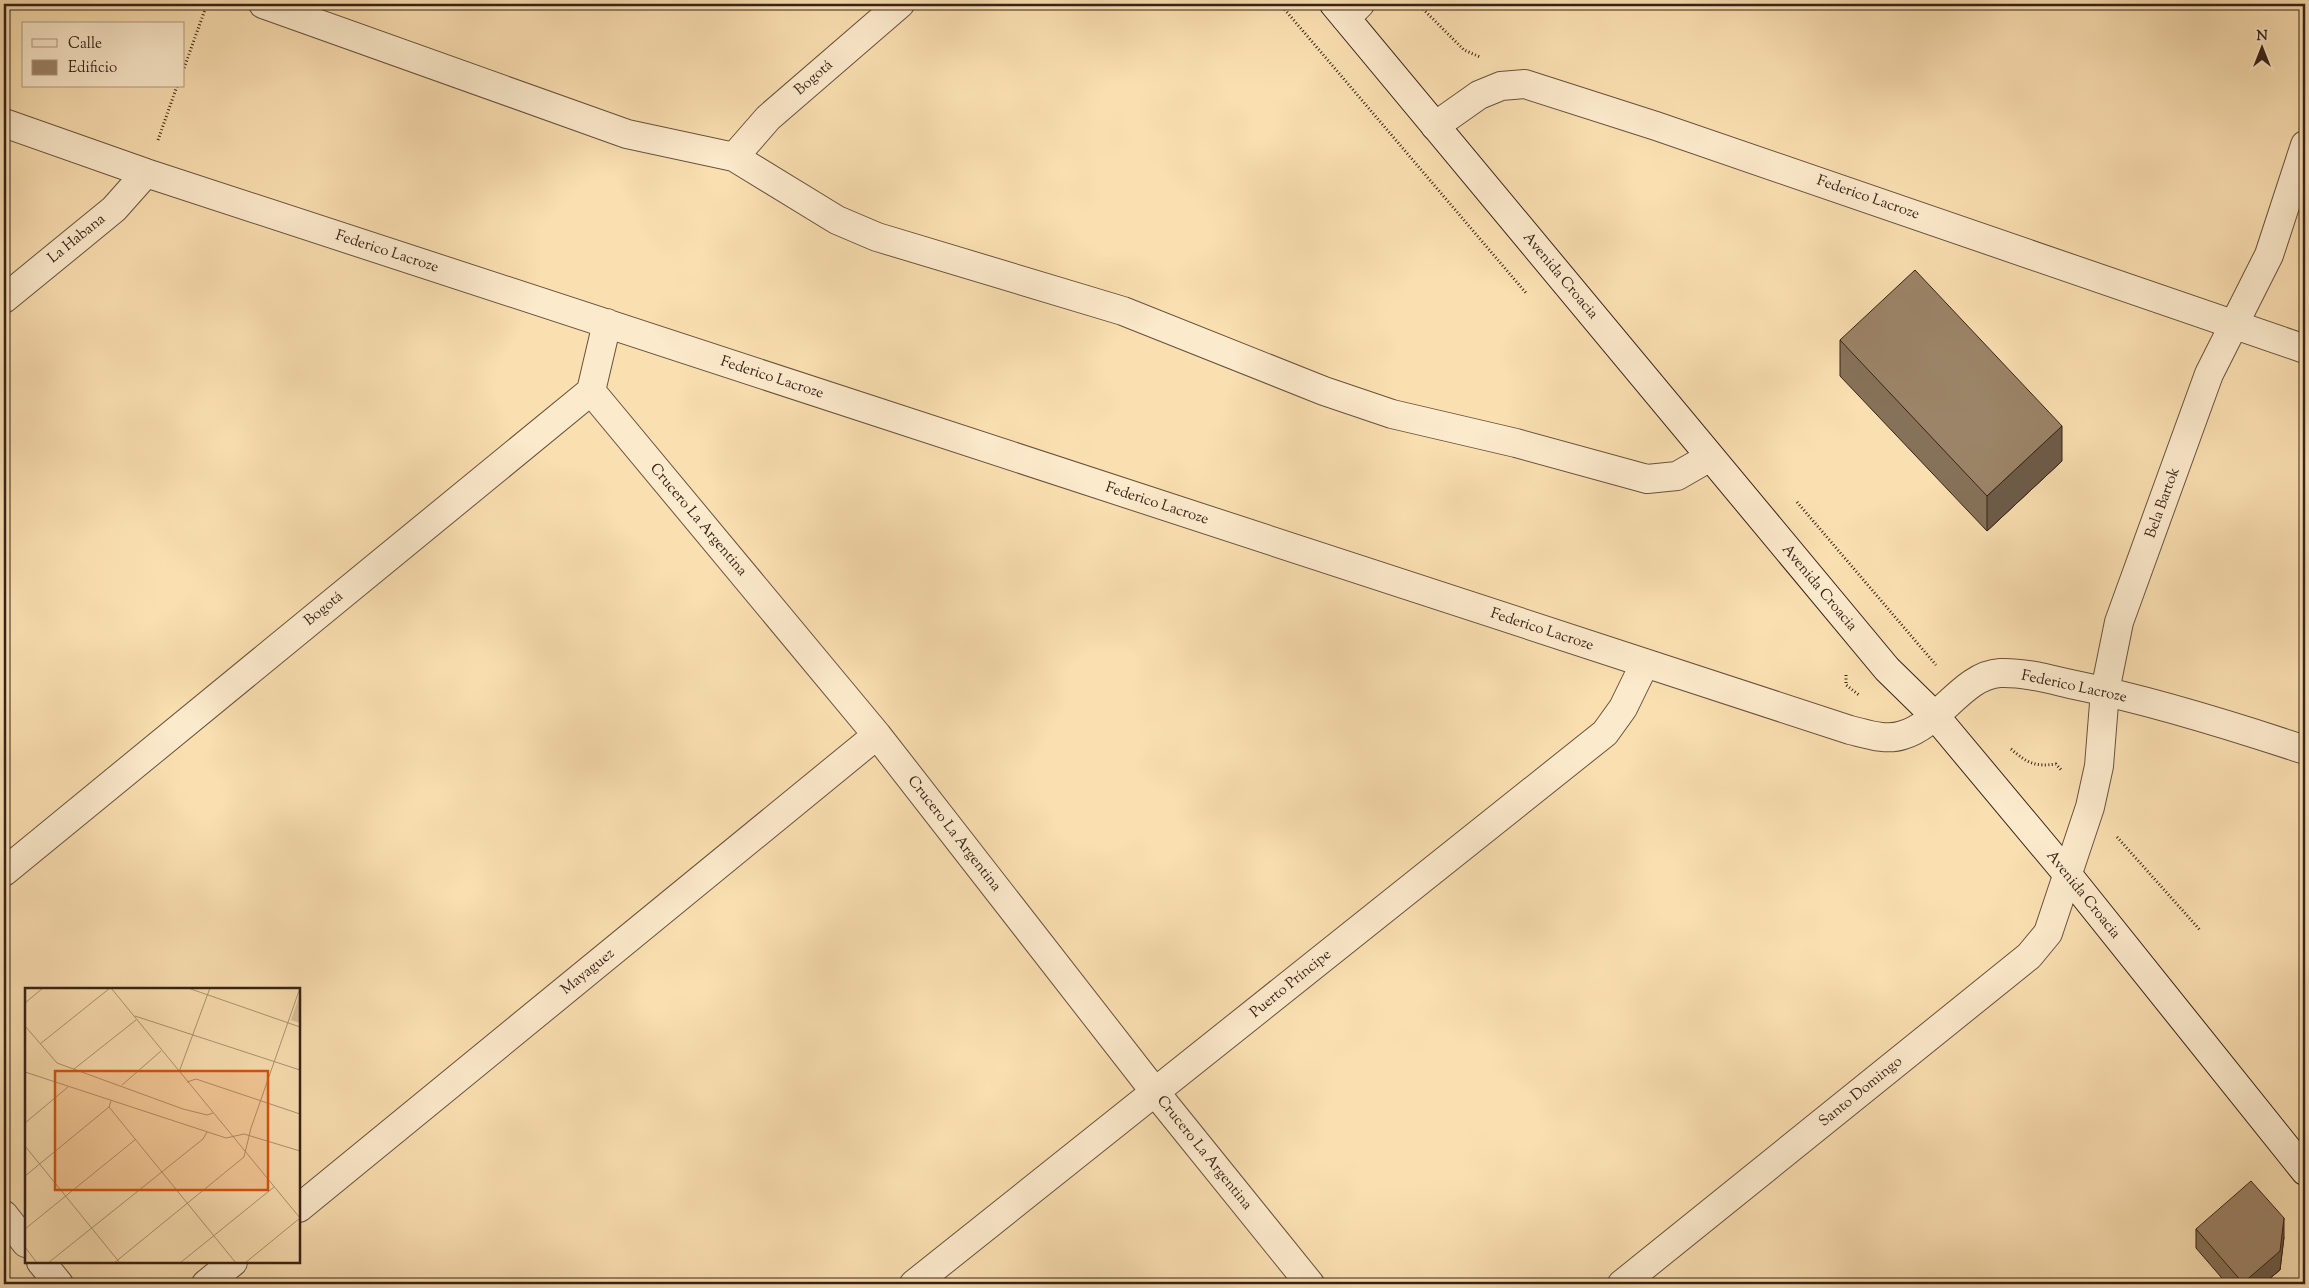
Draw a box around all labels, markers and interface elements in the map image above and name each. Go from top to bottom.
legend [22,22,185,88]
north arrow [2236,22,2286,72]
text: N [2256,27,2268,47]
text: Calle [68,34,102,55]
street label: Bogotá [790,55,838,101]
text: Edificio [68,58,117,79]
street label: Federico Lacroze [1814,171,1922,225]
street label: La Habana [44,209,110,269]
street label: Federico Lacroze [333,225,441,279]
street label: Avenida Croacia [1517,228,1603,324]
street label: Federico Lacroze [718,351,826,405]
street label: Crucero La Argentina [644,459,752,581]
street label: Bela Bartok [2140,465,2186,541]
street label: Federico Lacroze [1103,477,1211,531]
street label: Avenida Croacia [1776,540,1862,636]
street label: Bogotá [300,587,348,631]
street label: Federico Lacroze [1488,603,1596,657]
street label: Federico Lacroze [2019,666,2129,708]
street label: Crucero La Argentina [902,772,1006,896]
street label: Avenida Croacia [2041,847,2125,944]
street label: Mayaguez [557,944,619,1000]
street label: Puerto Príncipe [1246,945,1336,1023]
inset map [25,988,300,1263]
street label: Santo Domingo [1815,1052,1907,1132]
street label: Crucero La Argentina [1151,1091,1257,1215]

